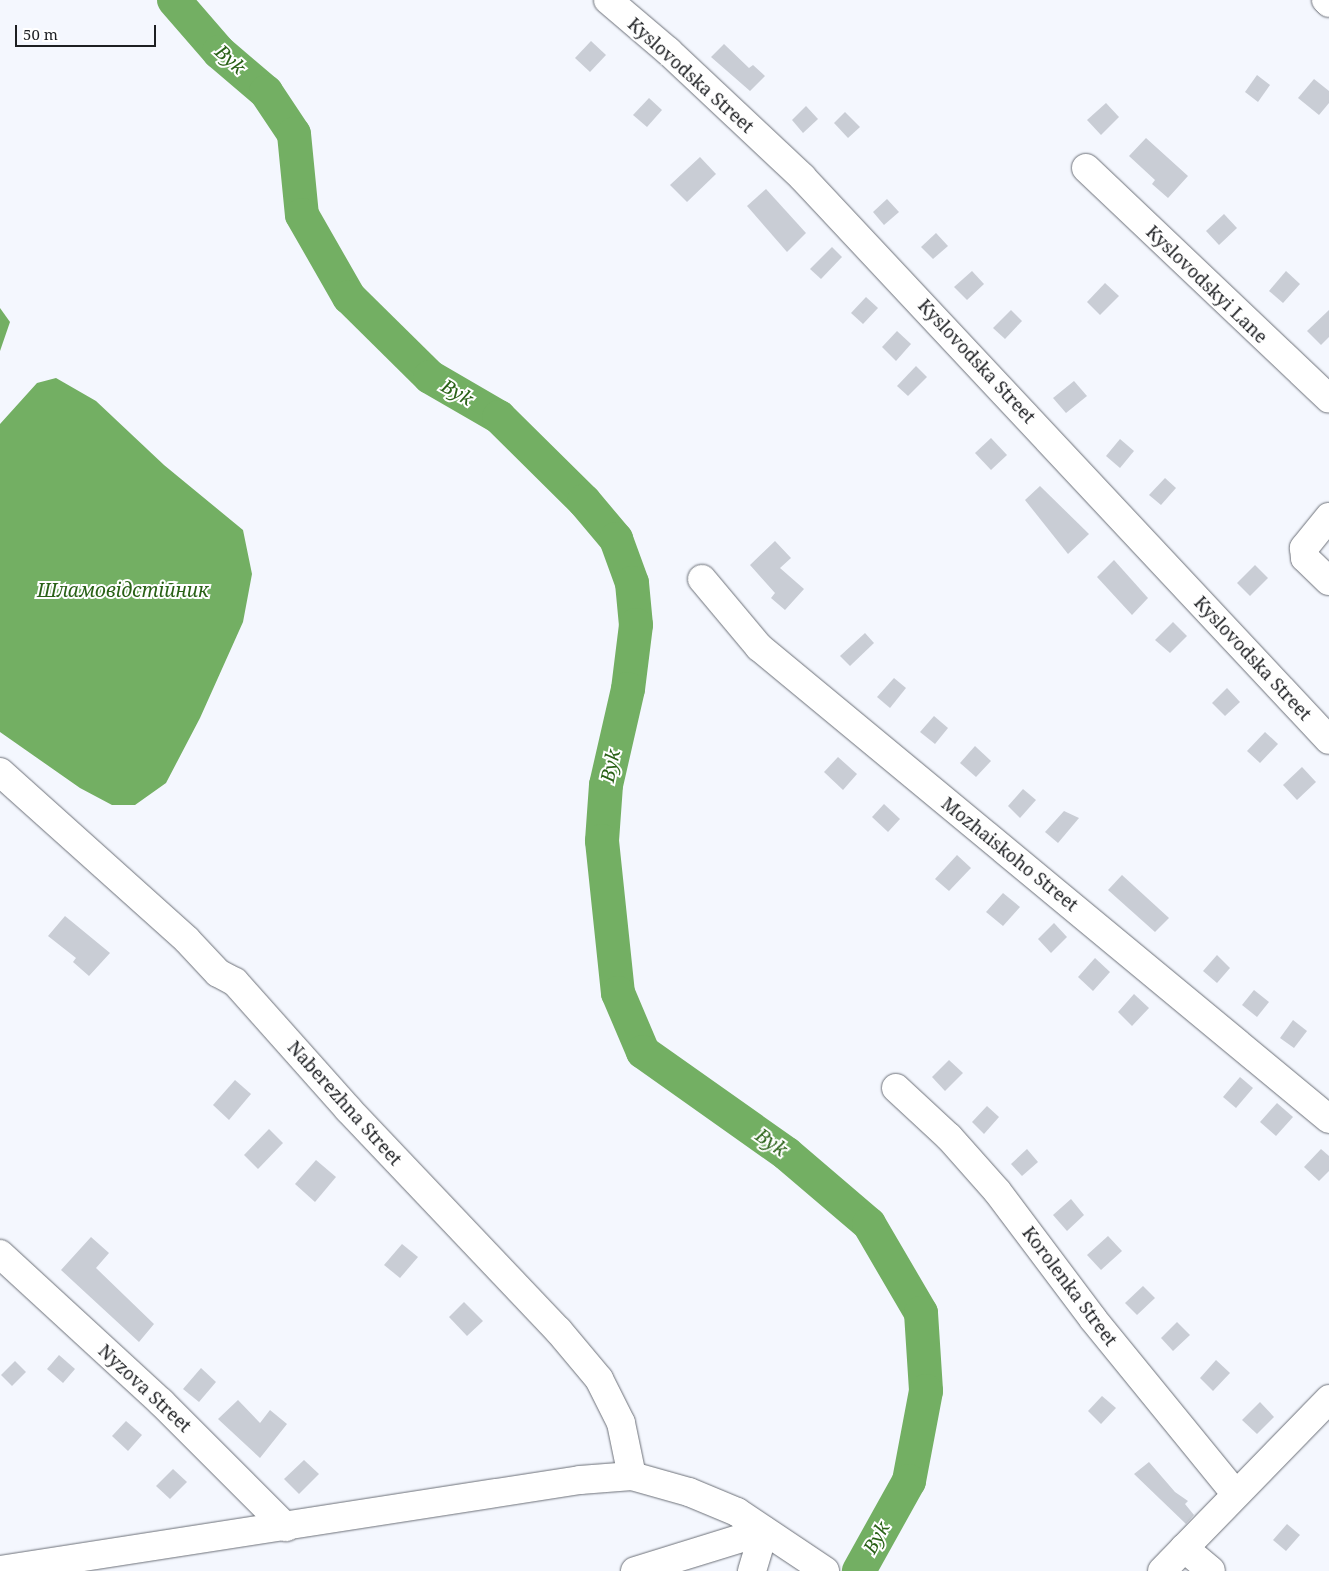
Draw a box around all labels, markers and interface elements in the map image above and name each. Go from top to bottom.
street label: Kyslovodska Street [624,13,758,137]
scale bar [18,15,159,47]
text: 50 m [23,24,58,44]
water label: Byk [210,41,250,79]
street label: Kyslovodskyi Lane [1142,221,1272,347]
street label: Kyslovodska Street [914,294,1040,428]
water label: Byk [437,375,477,411]
water label: Шламовідстійник [37,580,209,602]
street label: Kyslovodska Street [1190,591,1316,725]
water label: Byk [596,748,626,784]
street label: Mozhaiskoho Street [937,792,1083,916]
street label: Naberezhna Street [283,1036,407,1170]
water label: Byk [751,1124,791,1162]
street label: Korolenka Street [1018,1222,1122,1350]
street label: Nyzova Street [94,1340,196,1436]
water label: Byk [859,1518,895,1558]

